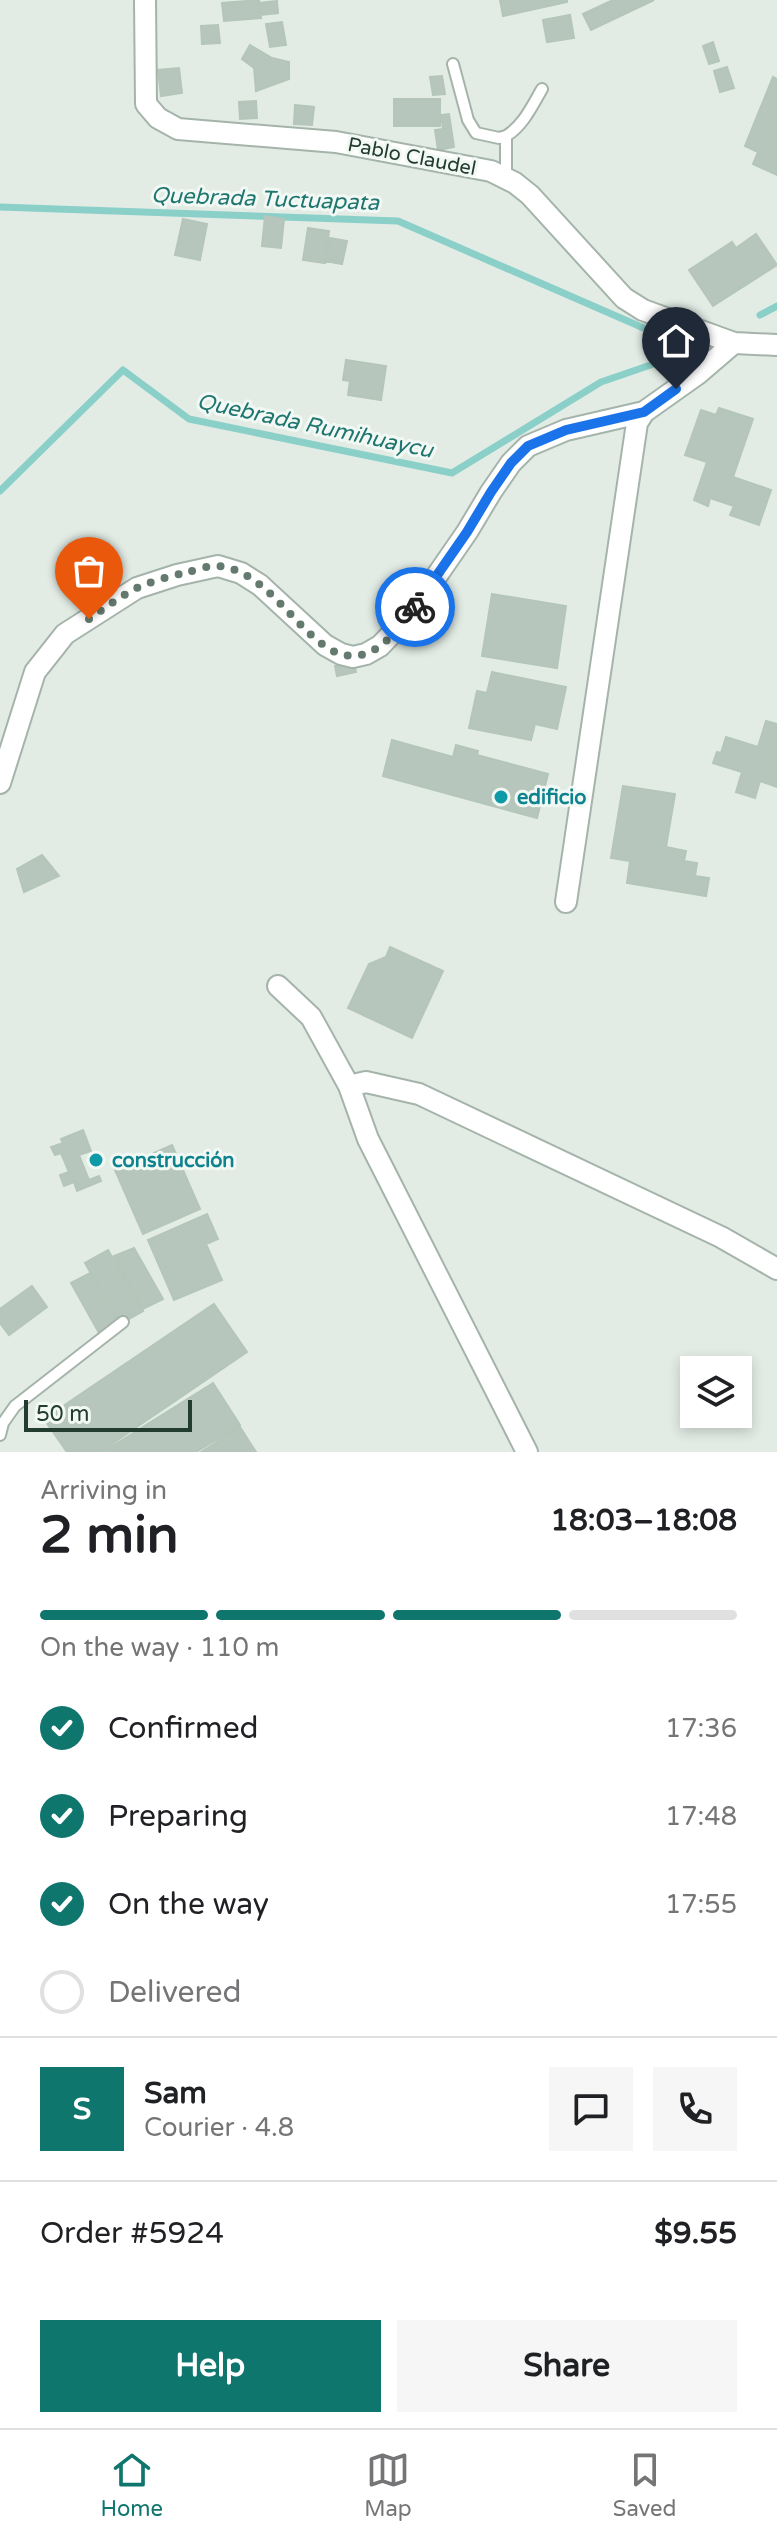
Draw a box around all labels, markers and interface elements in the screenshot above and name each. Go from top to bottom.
street label: Pablo Claudel [346,133,478,181]
water label: Quebrada Tuctuapata [150,182,380,216]
pin [642,307,710,389]
icon: home [654,319,698,363]
water label: Quebrada Rumihuaycu [194,388,437,464]
pin [55,537,123,619]
icon: bag [67,549,111,593]
courier [375,567,455,647]
icon: bike [393,585,437,629]
place label: edificio [517,786,586,810]
marker: edificio [492,788,510,806]
place label: construcción [112,1149,234,1173]
marker: construcción [87,1151,105,1169]
map controls [680,1356,752,1428]
button: layers [680,1356,752,1428]
scale bar [24,1396,192,1432]
text: 50 m [36,1401,90,1427]
text: Arriving in [40,1475,167,1506]
text: 18:03–18:08 [550,1502,737,1539]
text: 2 min [40,1504,179,1567]
text: On the way · 110 m [40,1632,279,1663]
icon: check [40,1706,84,1750]
text: Confirmed [108,1710,259,1747]
text: 17:36 [665,1713,737,1744]
icon: check [40,1794,84,1838]
text: Preparing [108,1798,248,1835]
text: 17:48 [665,1801,737,1832]
icon: check [40,1882,84,1926]
text: On the way [108,1886,269,1923]
text: 17:55 [665,1889,737,1920]
text: Delivered [108,1974,242,2011]
button: chat [549,2067,633,2151]
button: phone [653,2067,737,2151]
text: Sam [144,2075,207,2112]
text: S [73,2091,91,2128]
text: Courier · 4.8 [144,2112,294,2143]
text: Order #5924 [40,2215,224,2252]
text: $9.55 [654,2215,737,2252]
button: Help [40,2320,381,2412]
button: Share [397,2320,737,2412]
tab: Home [101,2448,163,2522]
tab: Map [364,2448,412,2522]
tab: Saved [613,2448,676,2522]

